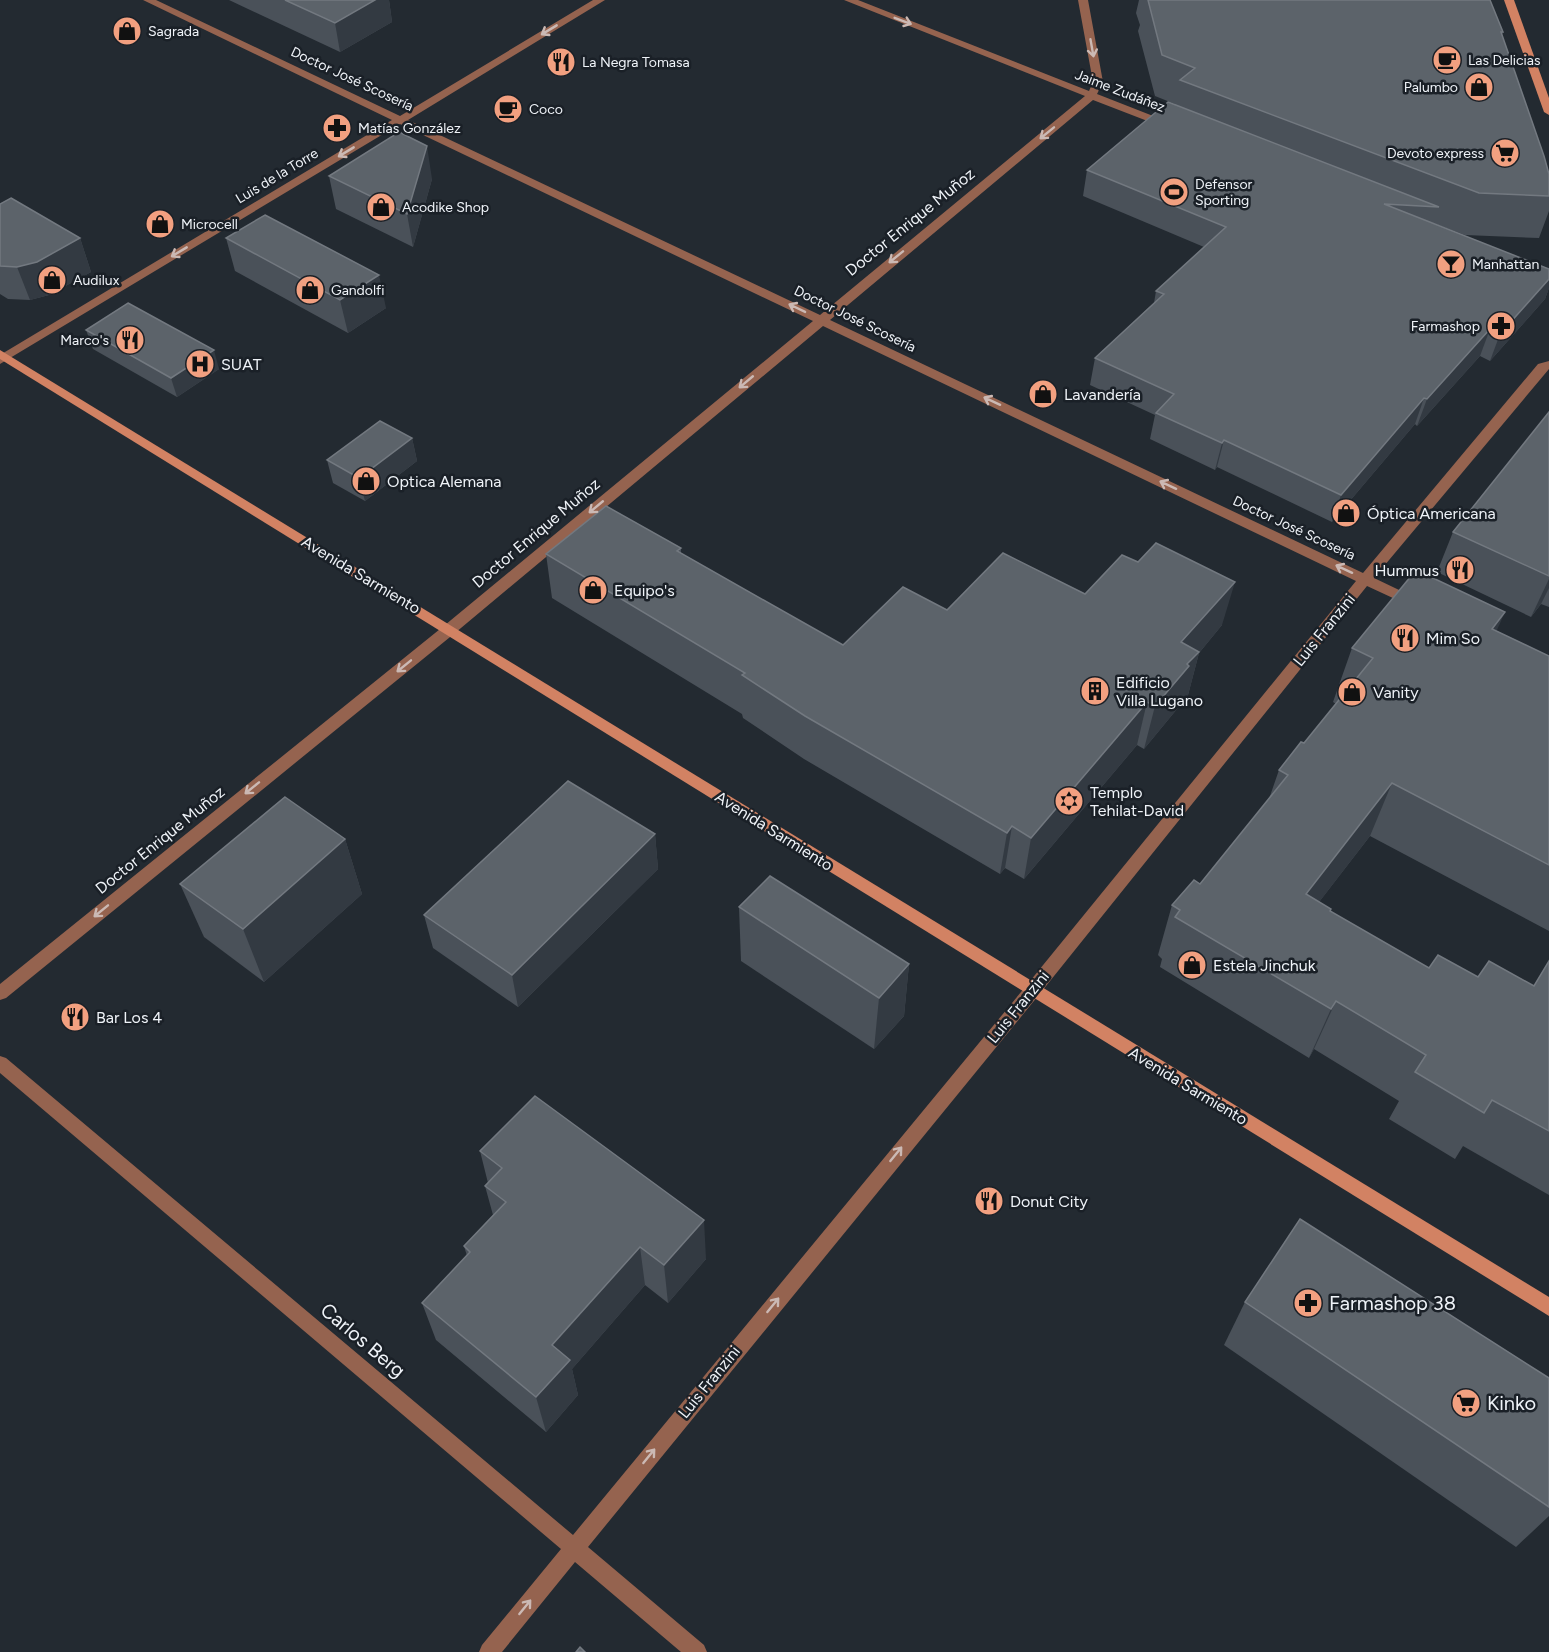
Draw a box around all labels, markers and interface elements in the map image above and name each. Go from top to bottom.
shop icon: Sagrada [111,15,143,47]
one-way arrow [893,17,912,28]
place label: Sagrada [148,23,199,40]
one-way arrow [541,25,558,37]
one-way arrow [1086,38,1097,58]
street label: Doctor José Scosería [288,43,416,115]
cafe icon: Las Delicias [1431,44,1463,76]
restaurant icon: La Negra Tomasa [545,46,577,78]
place label: Las Delicias [1468,52,1541,69]
place label: La Negra Tomasa [582,54,690,71]
street label: Jaime Zudáñez [1073,66,1168,116]
shop icon: Palumbo [1463,71,1495,103]
place label: Palumbo [1404,79,1458,96]
cafe icon: Coco [492,93,524,125]
place label: Coco [529,101,563,118]
pharmacy icon: Matías González [321,112,353,144]
place label: Matías González [358,120,461,137]
one-way arrow [1039,127,1055,140]
supermarket icon: Devoto express [1489,137,1521,169]
street label: Luis de la Torre [233,144,322,207]
place label: Devoto express [1387,145,1484,162]
one-way arrow [338,146,355,158]
street label: Doctor Enrique Muñoz [842,164,978,280]
sports icon: Defensor Sporting [1158,176,1190,208]
place label: Defensor Sporting [1195,176,1252,209]
shop icon: Acodike Shop [365,191,397,223]
place label: Acodike Shop [402,199,489,216]
shop icon: Microcell [144,208,176,240]
place label: Microcell [181,216,238,233]
one-way arrow [171,247,188,259]
bar icon: Manhattan [1435,248,1467,280]
one-way arrow [888,251,904,264]
place label: Manhattan [1472,256,1539,273]
shop icon: Audilux [36,264,68,296]
place label: Audilux [73,272,120,289]
shop icon: Gandolfi [294,274,326,306]
place label: Gandolfi [331,282,384,299]
street label: Doctor José Scosería [791,282,919,356]
one-way arrow [789,302,807,314]
pharmacy icon: Farmashop [1485,310,1517,342]
place label: Farmashop [1411,318,1480,335]
restaurant icon: Marco's [114,324,146,356]
place label: Marco's [60,332,109,349]
hospital icon: SUAT [184,348,216,380]
place label: SUAT [221,355,262,374]
one-way arrow [738,375,754,388]
shop icon: Lavandería [1027,378,1059,410]
place label: Lavandería [1064,385,1141,404]
one-way arrow [984,395,1002,407]
shop icon: Optica Alemana [350,465,382,497]
place label: Optica Alemana [387,472,501,491]
street label: Doctor Enrique Muñoz [468,474,604,592]
one-way arrow [1160,479,1178,491]
street label: Doctor José Scosería [1230,492,1358,564]
shop icon: Óptica Americana [1330,497,1362,529]
one-way arrow [588,500,604,513]
place label: Óptica Americana [1367,504,1496,523]
street label: Avenida Sarmiento [298,532,424,618]
restaurant icon: Hummus [1444,554,1476,586]
place label: Hummus [1374,561,1439,580]
one-way arrow [1336,563,1354,575]
shop icon: Equipo's [577,574,609,606]
place label: Equipo's [614,581,675,600]
street label: Luis Franzini [1289,590,1359,670]
restaurant icon: Mim So [1389,622,1421,654]
place label: Mim So [1426,629,1480,648]
one-way arrow [396,659,412,672]
place label: Edificio Villa Lugano [1116,673,1203,710]
building icon: Edificio Villa Lugano [1079,675,1111,707]
shop icon: Vanity [1336,676,1368,708]
place label: Vanity [1373,683,1419,702]
street label: Doctor Enrique Muñoz [92,782,228,898]
one-way arrow [245,782,261,795]
place label: Templo Tehilat-David [1090,783,1184,820]
synagogue icon: Templo Tehilat-David [1053,785,1085,817]
street label: Avenida Sarmiento [712,787,836,875]
one-way arrow [93,905,109,918]
shop icon: Estela Jinchuk [1176,949,1208,981]
place label: Estela Jinchuk [1213,956,1316,975]
street label: Luis Franzini [983,967,1053,1047]
restaurant icon: Bar Los 4 [59,1001,91,1033]
place label: Bar Los 4 [96,1008,162,1027]
street label: Avenida Sarmiento [1125,1043,1251,1129]
one-way arrow [890,1146,903,1162]
restaurant icon: Donut City [973,1185,1005,1217]
place label: Donut City [1010,1192,1088,1211]
pharmacy icon: Farmashop 38 [1292,1287,1324,1319]
place label: Farmashop 38 [1329,1291,1456,1315]
one-way arrow [766,1297,779,1313]
street label: Carlos Berg [316,1298,410,1382]
street label: Luis Franzini [674,1342,744,1422]
supermarket icon: Kinko [1450,1387,1482,1419]
place label: Kinko [1487,1391,1536,1415]
one-way arrow [642,1448,655,1464]
one-way arrow [519,1599,532,1615]

